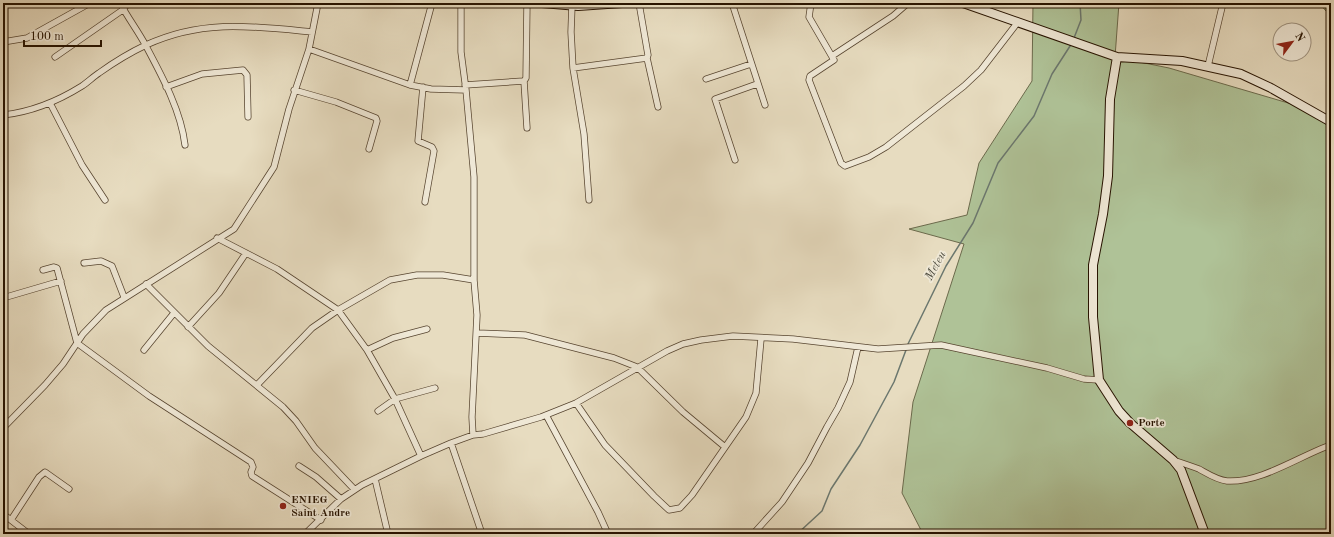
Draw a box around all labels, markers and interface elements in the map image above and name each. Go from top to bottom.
scale bar [24,22,101,48]
north arrow [1272,22,1312,62]
text: 100 m [30,31,64,43]
text: N [1292,31,1306,44]
water label: Meteu [923,249,949,283]
marker: Porte [1125,418,1135,428]
place label: Porte [1138,418,1165,429]
place label: ENIEG Saint Andre [291,495,350,519]
marker: ENIEG Saint Andre [278,501,288,511]

